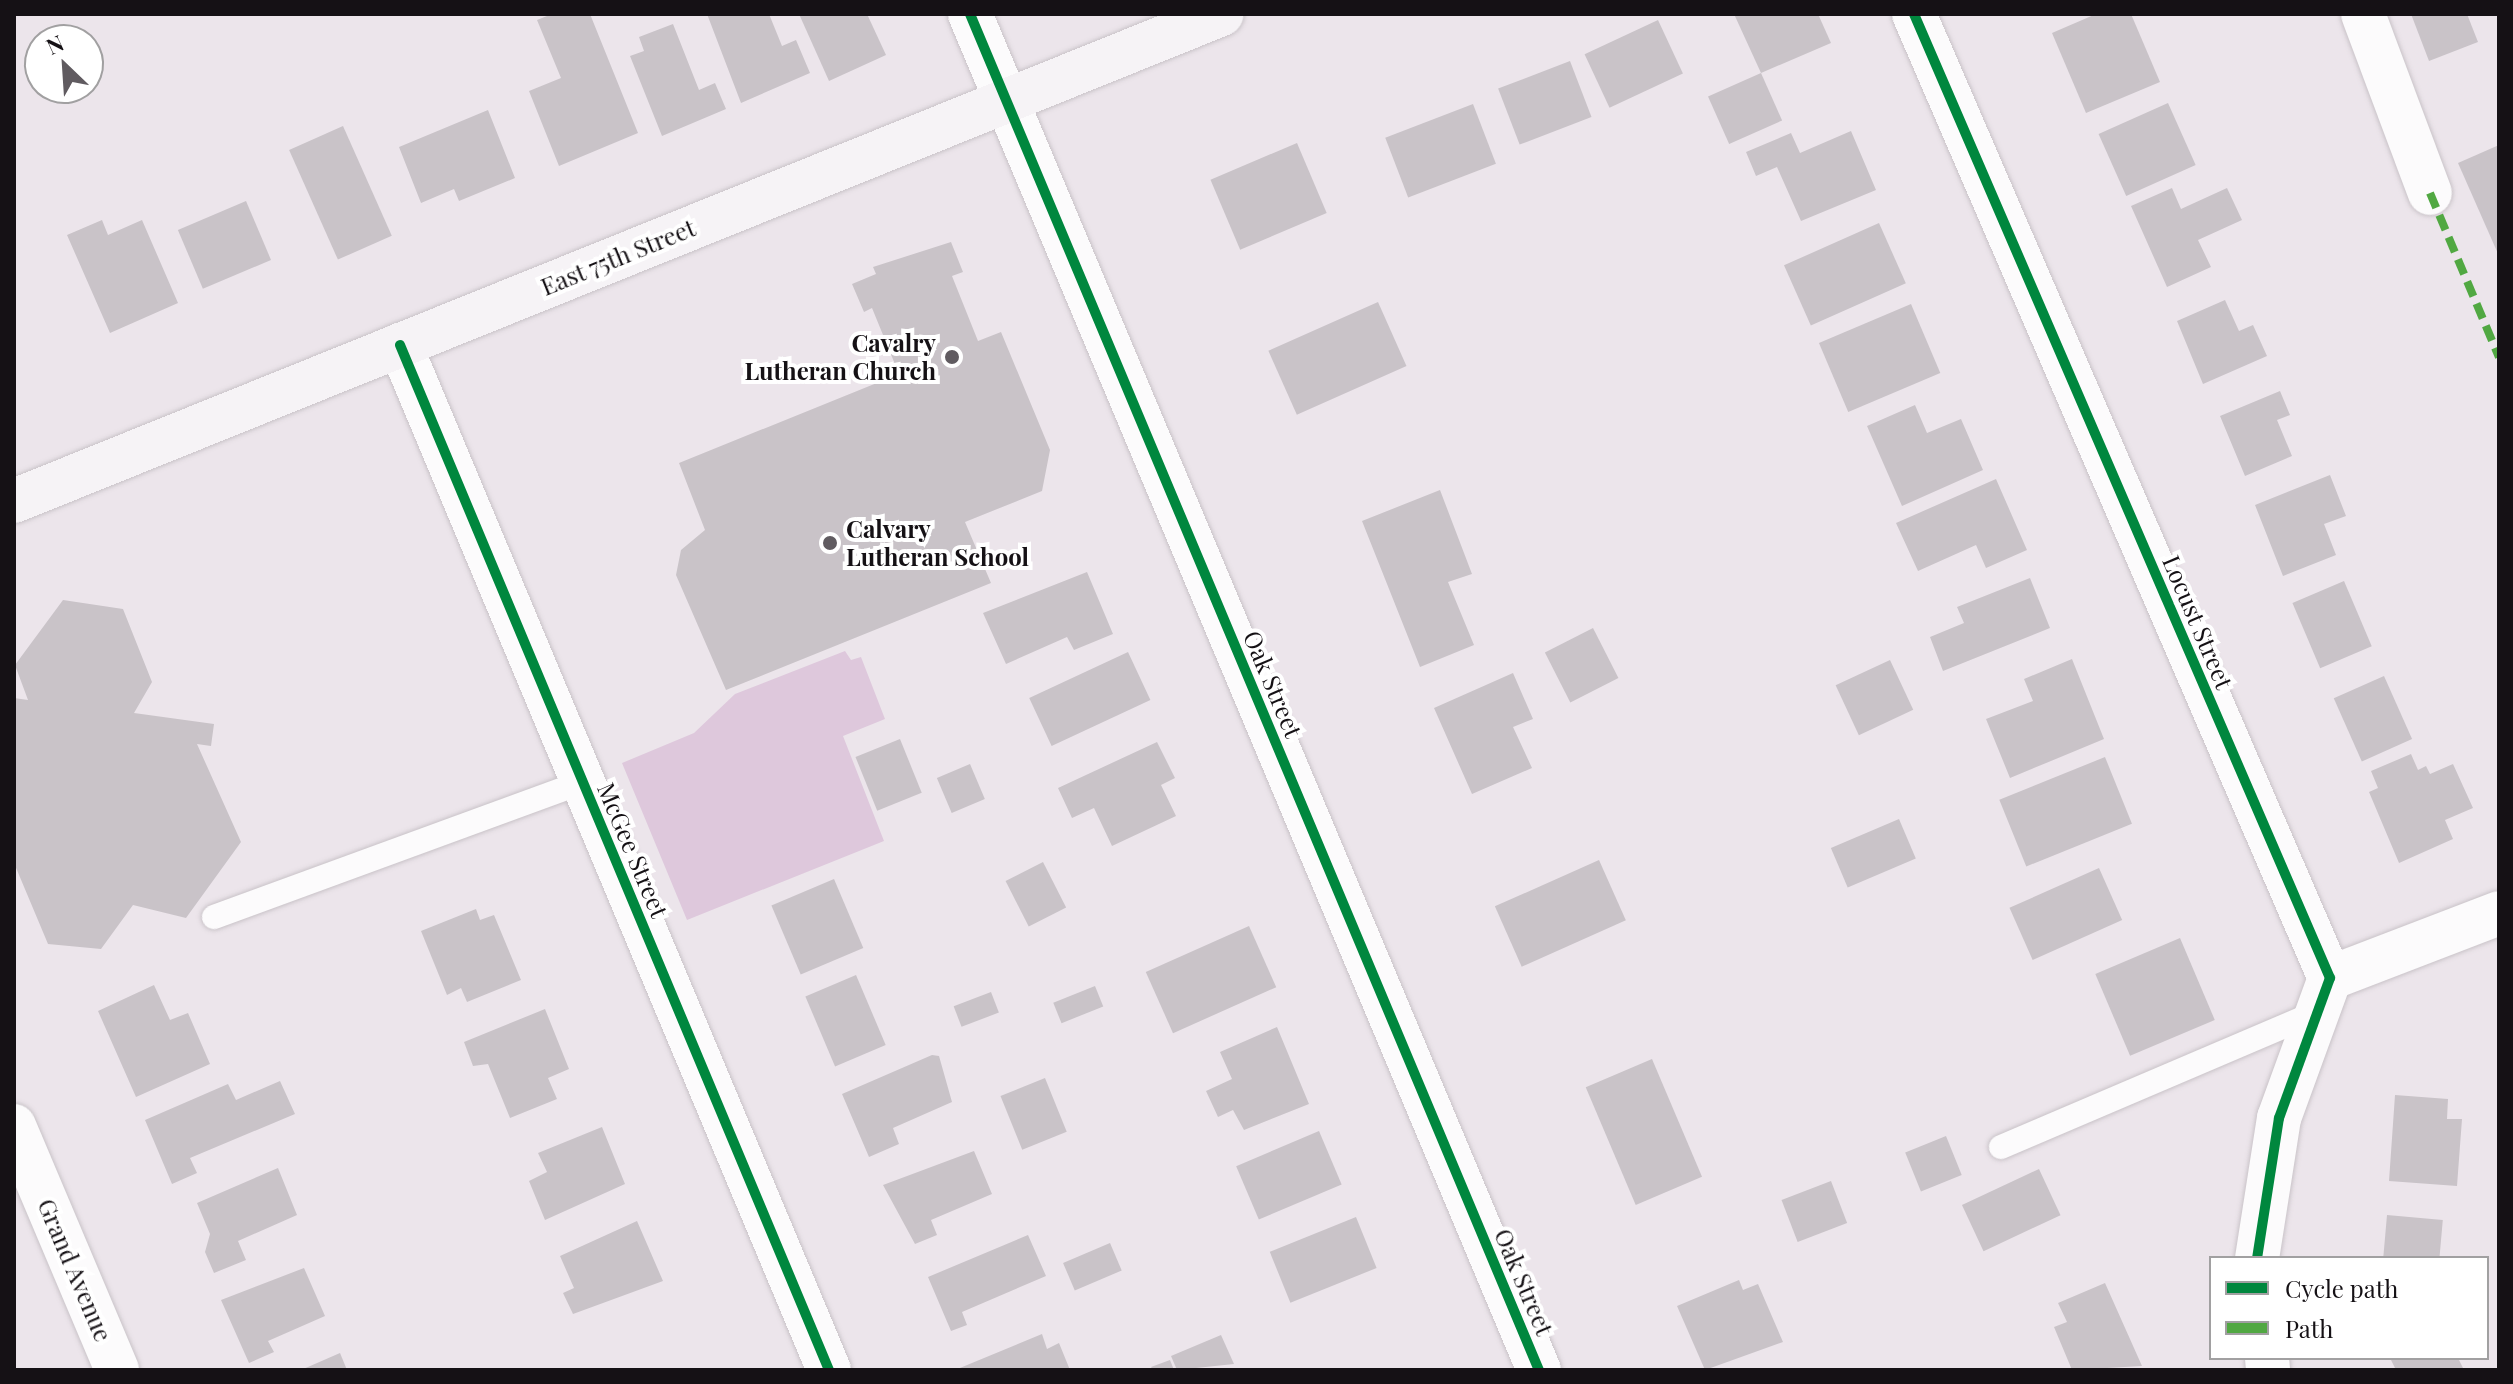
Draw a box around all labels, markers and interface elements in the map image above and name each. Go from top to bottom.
north arrow [24,24,104,104]
text: N [41,27,68,61]
street label: East 75th Street [536,213,700,301]
place label: Cavalry Lutheran Church [744,329,936,385]
marker: Cavalry Lutheran Church [943,348,961,366]
place label: Calvary Lutheran School [846,515,1029,571]
marker: Calvary Lutheran School [821,534,839,552]
street label: Locust Street [2157,551,2239,693]
street label: Oak Street [1238,626,1308,742]
street label: McGee Street [592,778,674,922]
street label: Grand Avenue [32,1194,118,1346]
street label: Oak Street [1489,1224,1559,1340]
legend [2209,1256,2489,1360]
text: Cycle path [2285,1272,2398,1304]
text: Path [2285,1312,2333,1344]

